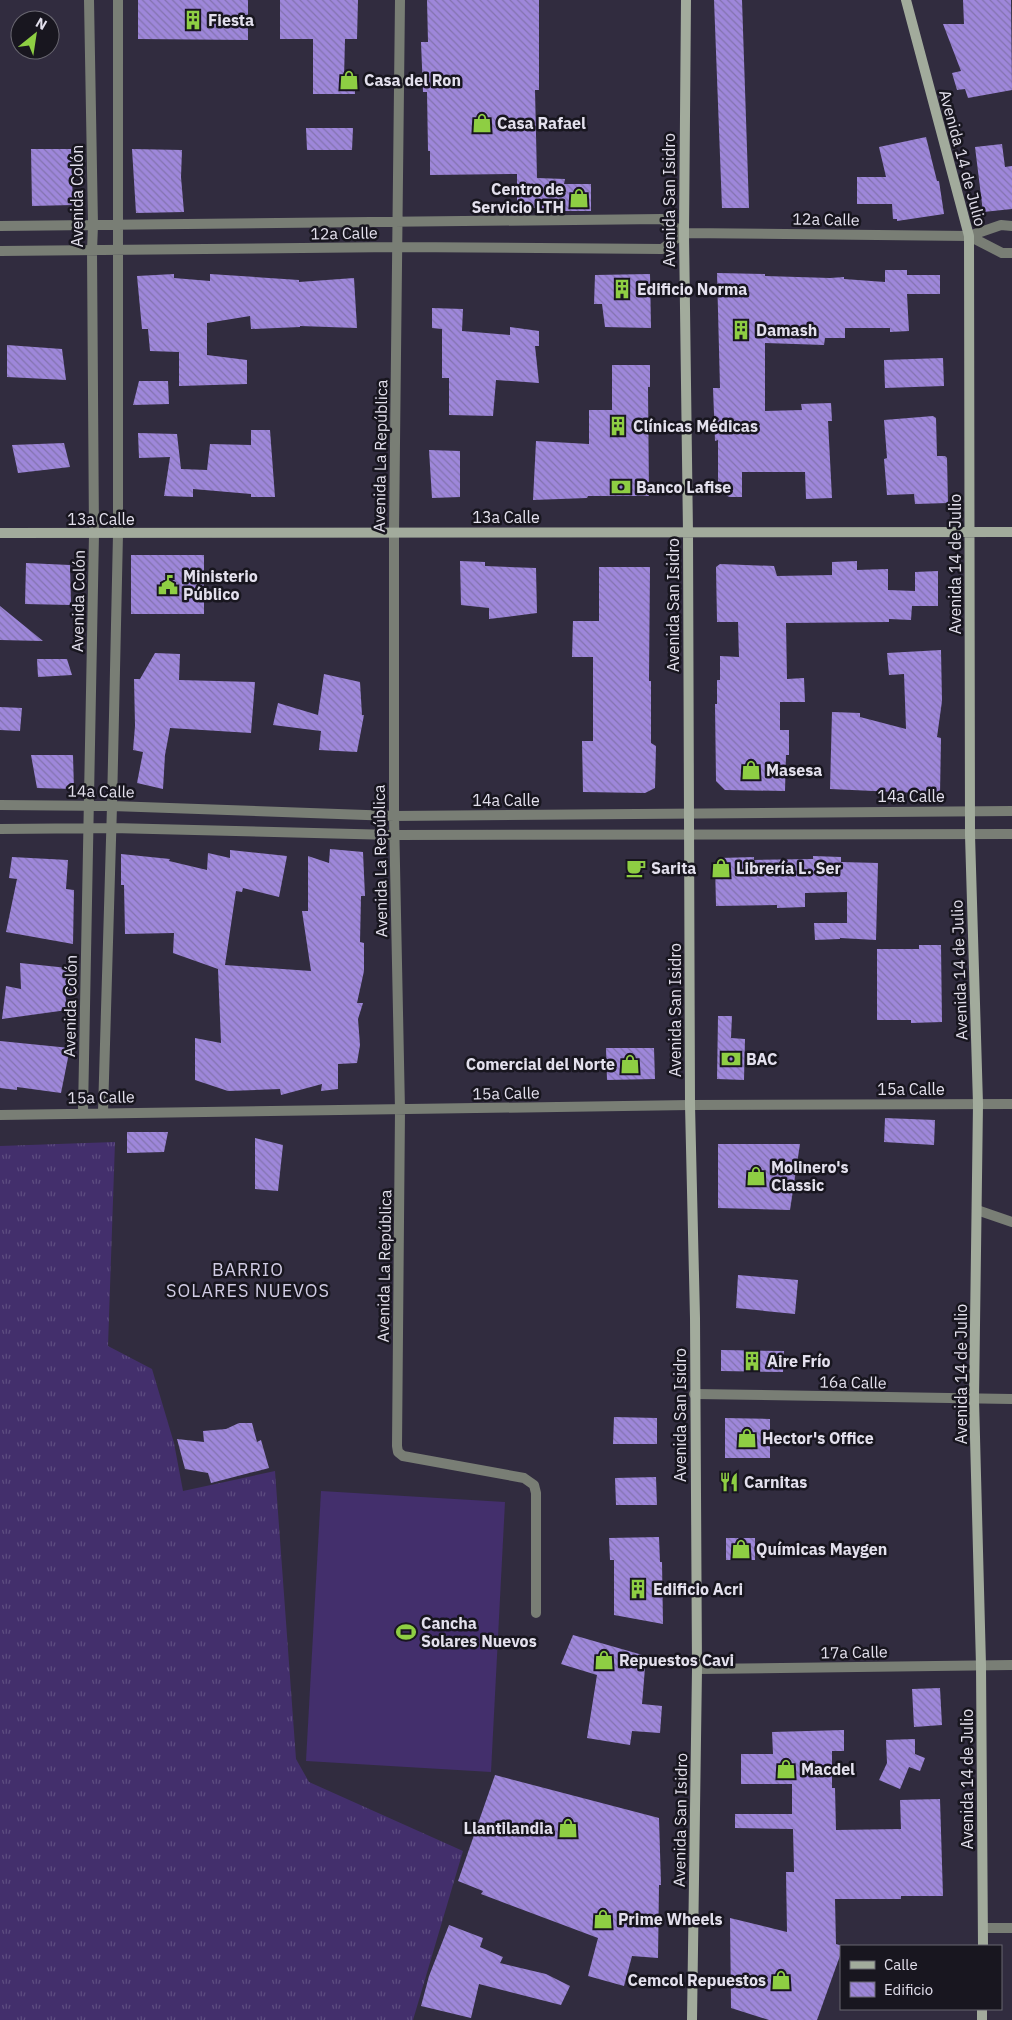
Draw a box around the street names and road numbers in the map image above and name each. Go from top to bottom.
street label: Avenida 14 de Julio [935,88,991,228]
street label: Avenida San Isidro [659,133,679,267]
street label: Avenida Colón [67,145,87,247]
street label: 12a Calle [792,208,860,230]
street label: 12a Calle [310,222,378,244]
street label: Avenida La República [369,379,391,533]
street label: Avenida 14 de Julio [945,494,965,634]
street label: 13a Calle [472,507,540,527]
street label: 13a Calle [67,509,135,529]
street label: Avenida San Isidro [663,538,683,672]
street label: Avenida Colón [67,550,89,652]
street label: 14a Calle [67,780,135,802]
street label: Avenida La República [369,784,391,938]
street label: 14a Calle [877,786,945,806]
street label: 14a Calle [472,790,540,810]
street label: Avenida 14 de Julio [947,899,971,1041]
street label: Avenida San Isidro [665,943,685,1077]
street label: Avenida Colón [59,955,81,1057]
street label: 15a Calle [877,1079,945,1099]
street label: 15a Calle [472,1082,540,1104]
street label: 15a Calle [67,1086,135,1108]
street label: Avenida La República [373,1189,395,1343]
street label: Avenida 14 de Julio [951,1304,971,1444]
street label: Avenida San Isidro [670,1348,690,1482]
street label: 16a Calle [819,1371,887,1393]
street label: 17a Calle [820,1641,888,1663]
street label: Avenida 14 de Julio [957,1709,977,1849]
street label: Avenida San Isidro [669,1753,691,1887]

